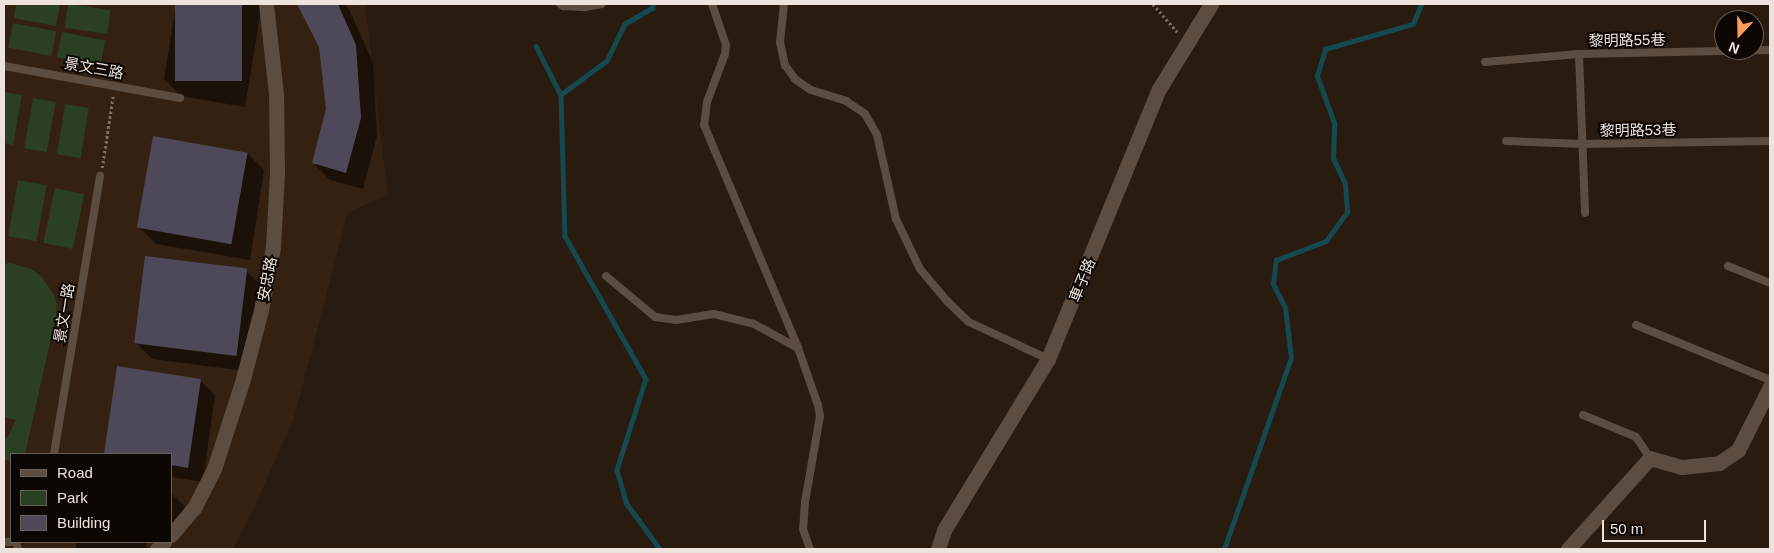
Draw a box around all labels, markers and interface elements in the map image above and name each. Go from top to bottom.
north arrow [1714,10,1764,60]
street label: 黎明路55巷 [1589,30,1665,50]
text: N [1726,39,1742,57]
street label: 景文三路 [63,54,125,82]
street label: 黎明路53巷 [1600,120,1676,140]
street label: 安忠路 [254,255,280,303]
street label: 車子路 [1065,256,1099,304]
street label: 景文一路 [50,282,78,344]
legend [10,453,172,543]
text: Road [57,464,93,481]
text: Park [57,489,88,506]
scale bar [1604,510,1708,542]
text: Building [57,514,110,531]
text: 50 m [1610,520,1643,537]

